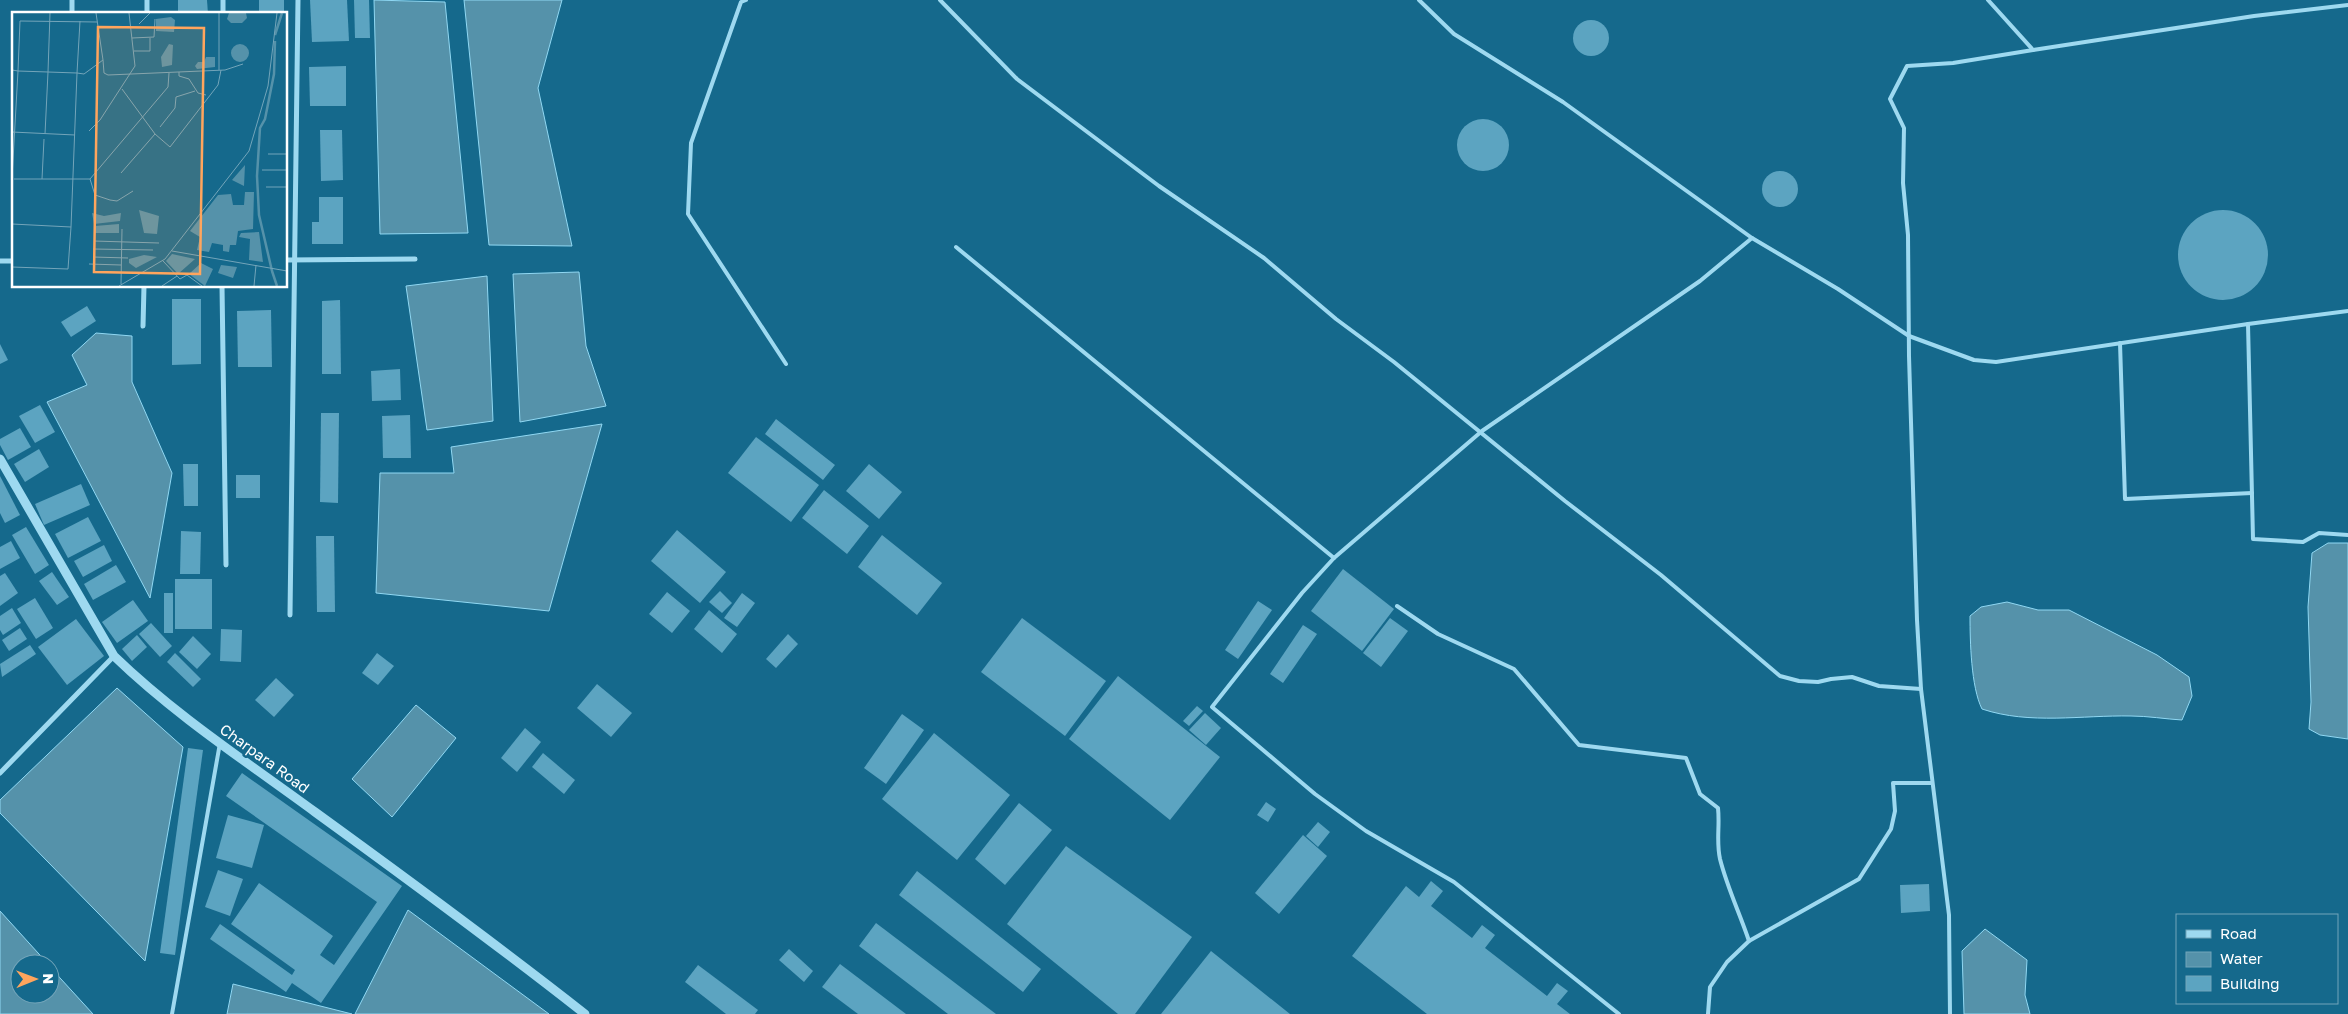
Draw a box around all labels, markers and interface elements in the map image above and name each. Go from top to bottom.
inset map [12,12,288,288]
street label: Charpara Road [217,720,313,796]
legend [2176,914,2338,1004]
text: Road [2220,924,2257,942]
text: Water [2220,949,2263,967]
north arrow [10,954,60,1004]
text: N [40,973,57,984]
text: Building [2220,974,2280,992]

